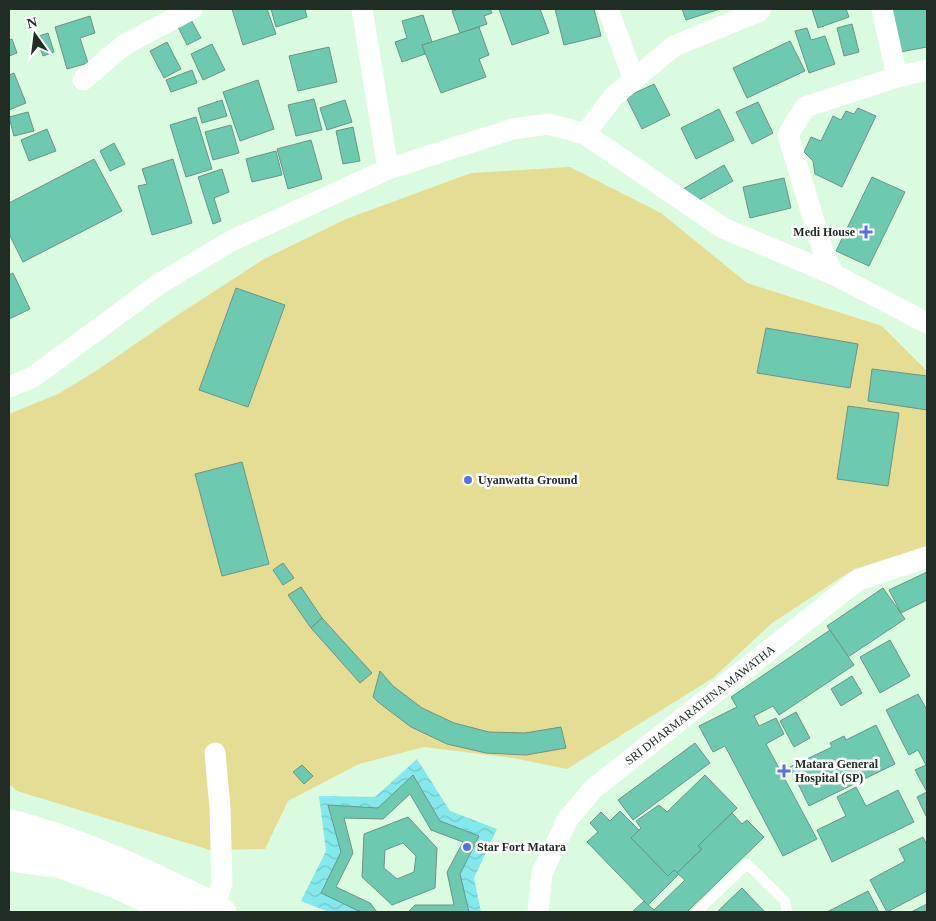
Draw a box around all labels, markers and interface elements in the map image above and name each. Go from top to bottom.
north arrow [10,10,60,60]
text: N [25,14,39,31]
place label: Medi House [793,225,856,239]
marker: Medi House [859,225,873,239]
place label: Uyanwatta Ground [478,473,578,487]
marker: Uyanwatta Ground [462,474,474,486]
street label: SRI DHARMARATHNA MAWATHA [622,642,778,768]
place label: Matara General Hospital (SP) [795,757,879,785]
marker: Matara General Hospital (SP) [777,764,791,778]
place label: Star Fort Matara [477,840,566,854]
marker: Star Fort Matara [461,841,473,853]

